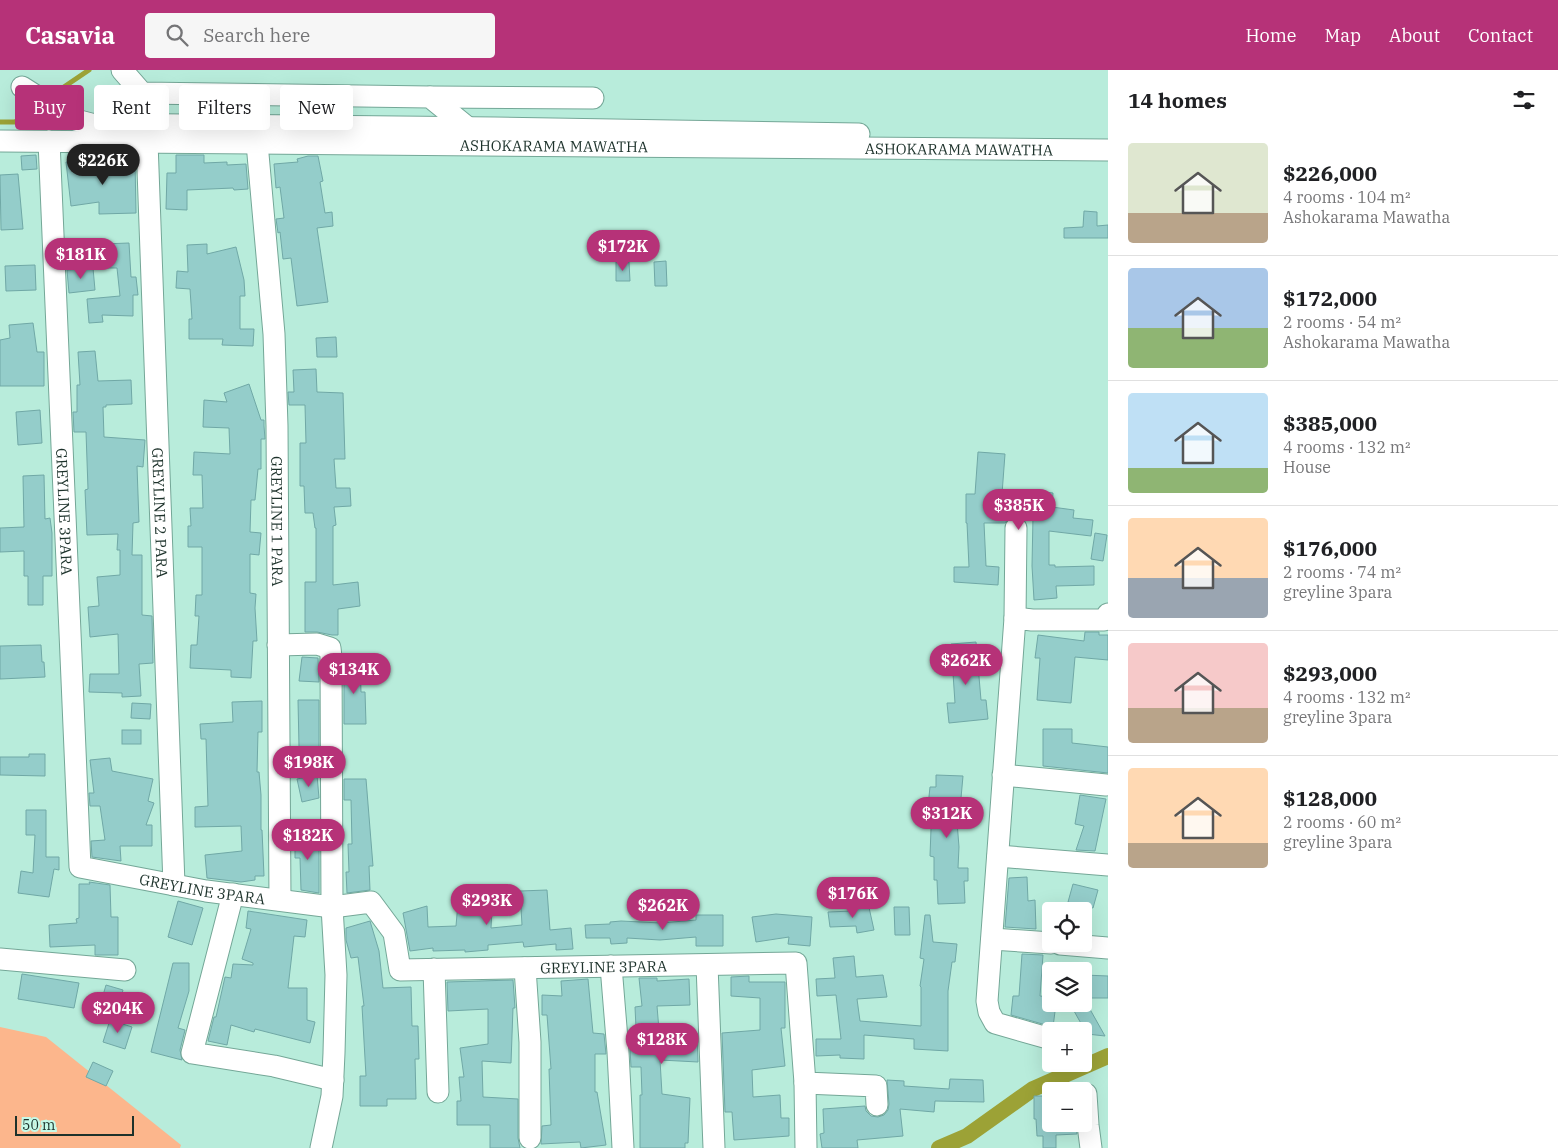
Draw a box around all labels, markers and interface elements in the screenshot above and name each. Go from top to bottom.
search box [145,13,495,58]
text: Casavia [25,19,115,51]
icon: search [163,21,191,49]
text: Search here [203,23,310,47]
text: Home [1245,24,1297,47]
text: Map [1325,24,1361,47]
text: About [1389,24,1440,47]
text: Contact [1468,24,1533,47]
chip: Buy [15,85,84,130]
chip: Rent [94,85,169,130]
chip: Filters [179,85,270,130]
chip: New [280,85,353,130]
text: 14 homes [1128,86,1227,114]
icon: filters [1510,86,1538,114]
street label: ASHOKARAMA MAWATHA [460,135,649,156]
street label: ASHOKARAMA MAWATHA [865,139,1054,159]
pin: $226K [68,144,138,186]
text: $226K [78,150,128,170]
text: $226,000 [1283,159,1377,187]
icon: home [1168,163,1228,223]
text: 4 rooms · 104 m² [1283,187,1411,207]
text: Ashokarama Mawatha [1283,207,1450,227]
pin: $172K [588,230,658,272]
text: $172K [598,236,648,256]
pin: $181K [46,238,116,280]
text: $181K [56,244,106,264]
text: $172,000 [1283,284,1377,312]
icon: home [1168,288,1228,348]
text: 2 rooms · 54 m² [1283,312,1401,332]
text: Ashokarama Mawatha [1283,332,1450,352]
text: $385,000 [1283,409,1377,437]
icon: home [1168,413,1228,473]
text: 4 rooms · 132 m² [1283,437,1411,457]
street label: GREYLINE 2 PARA [149,447,172,579]
street label: GREYLINE 3PARA [53,448,77,576]
street label: GREYLINE 1 PARA [268,456,288,587]
text: House [1283,457,1331,477]
pin: $385K [984,488,1054,531]
text: $385K [994,495,1044,515]
text: $176,000 [1283,534,1377,562]
icon: home [1168,538,1228,598]
text: 2 rooms · 74 m² [1283,562,1401,582]
text: greyline 3para [1283,582,1392,602]
pin: $262K [931,644,1001,686]
text: $262K [941,650,991,670]
pin: $134K [319,652,389,695]
text: $134K [329,659,379,679]
text: $293,000 [1283,659,1377,687]
icon: home [1168,663,1228,723]
text: 4 rooms · 132 m² [1283,687,1411,707]
text: greyline 3para [1283,707,1392,727]
pin: $198K [274,746,344,788]
text: $198K [284,752,334,772]
text: $128,000 [1283,784,1377,812]
icon: home [1168,788,1228,848]
pin: $312K [912,796,982,839]
text: $312K [922,803,972,823]
text: 2 rooms · 60 m² [1283,812,1401,832]
pin: $182K [273,818,343,861]
text: $182K [283,825,333,845]
text: greyline 3para [1283,832,1392,852]
street label: GREYLINE 3PARA [138,869,267,908]
pin: $176K [818,876,888,919]
text: $176K [828,883,878,903]
pin: $293K [452,884,522,926]
pin: $262K [628,888,698,931]
text: $293K [462,890,512,910]
text: $262K [638,895,688,915]
map controls [1042,902,1092,1132]
button: locate [1042,902,1092,952]
street label: GREYLINE 3PARA [540,956,668,977]
button: layers [1042,962,1092,1012]
pin: $204K [83,992,153,1034]
text: $204K [93,998,143,1018]
pin: $128K [627,1022,697,1065]
button: + [1042,1022,1092,1072]
text: $128K [637,1029,687,1049]
button: − [1042,1082,1092,1132]
scale bar [15,1113,134,1136]
text: 50 m [22,1116,55,1134]

